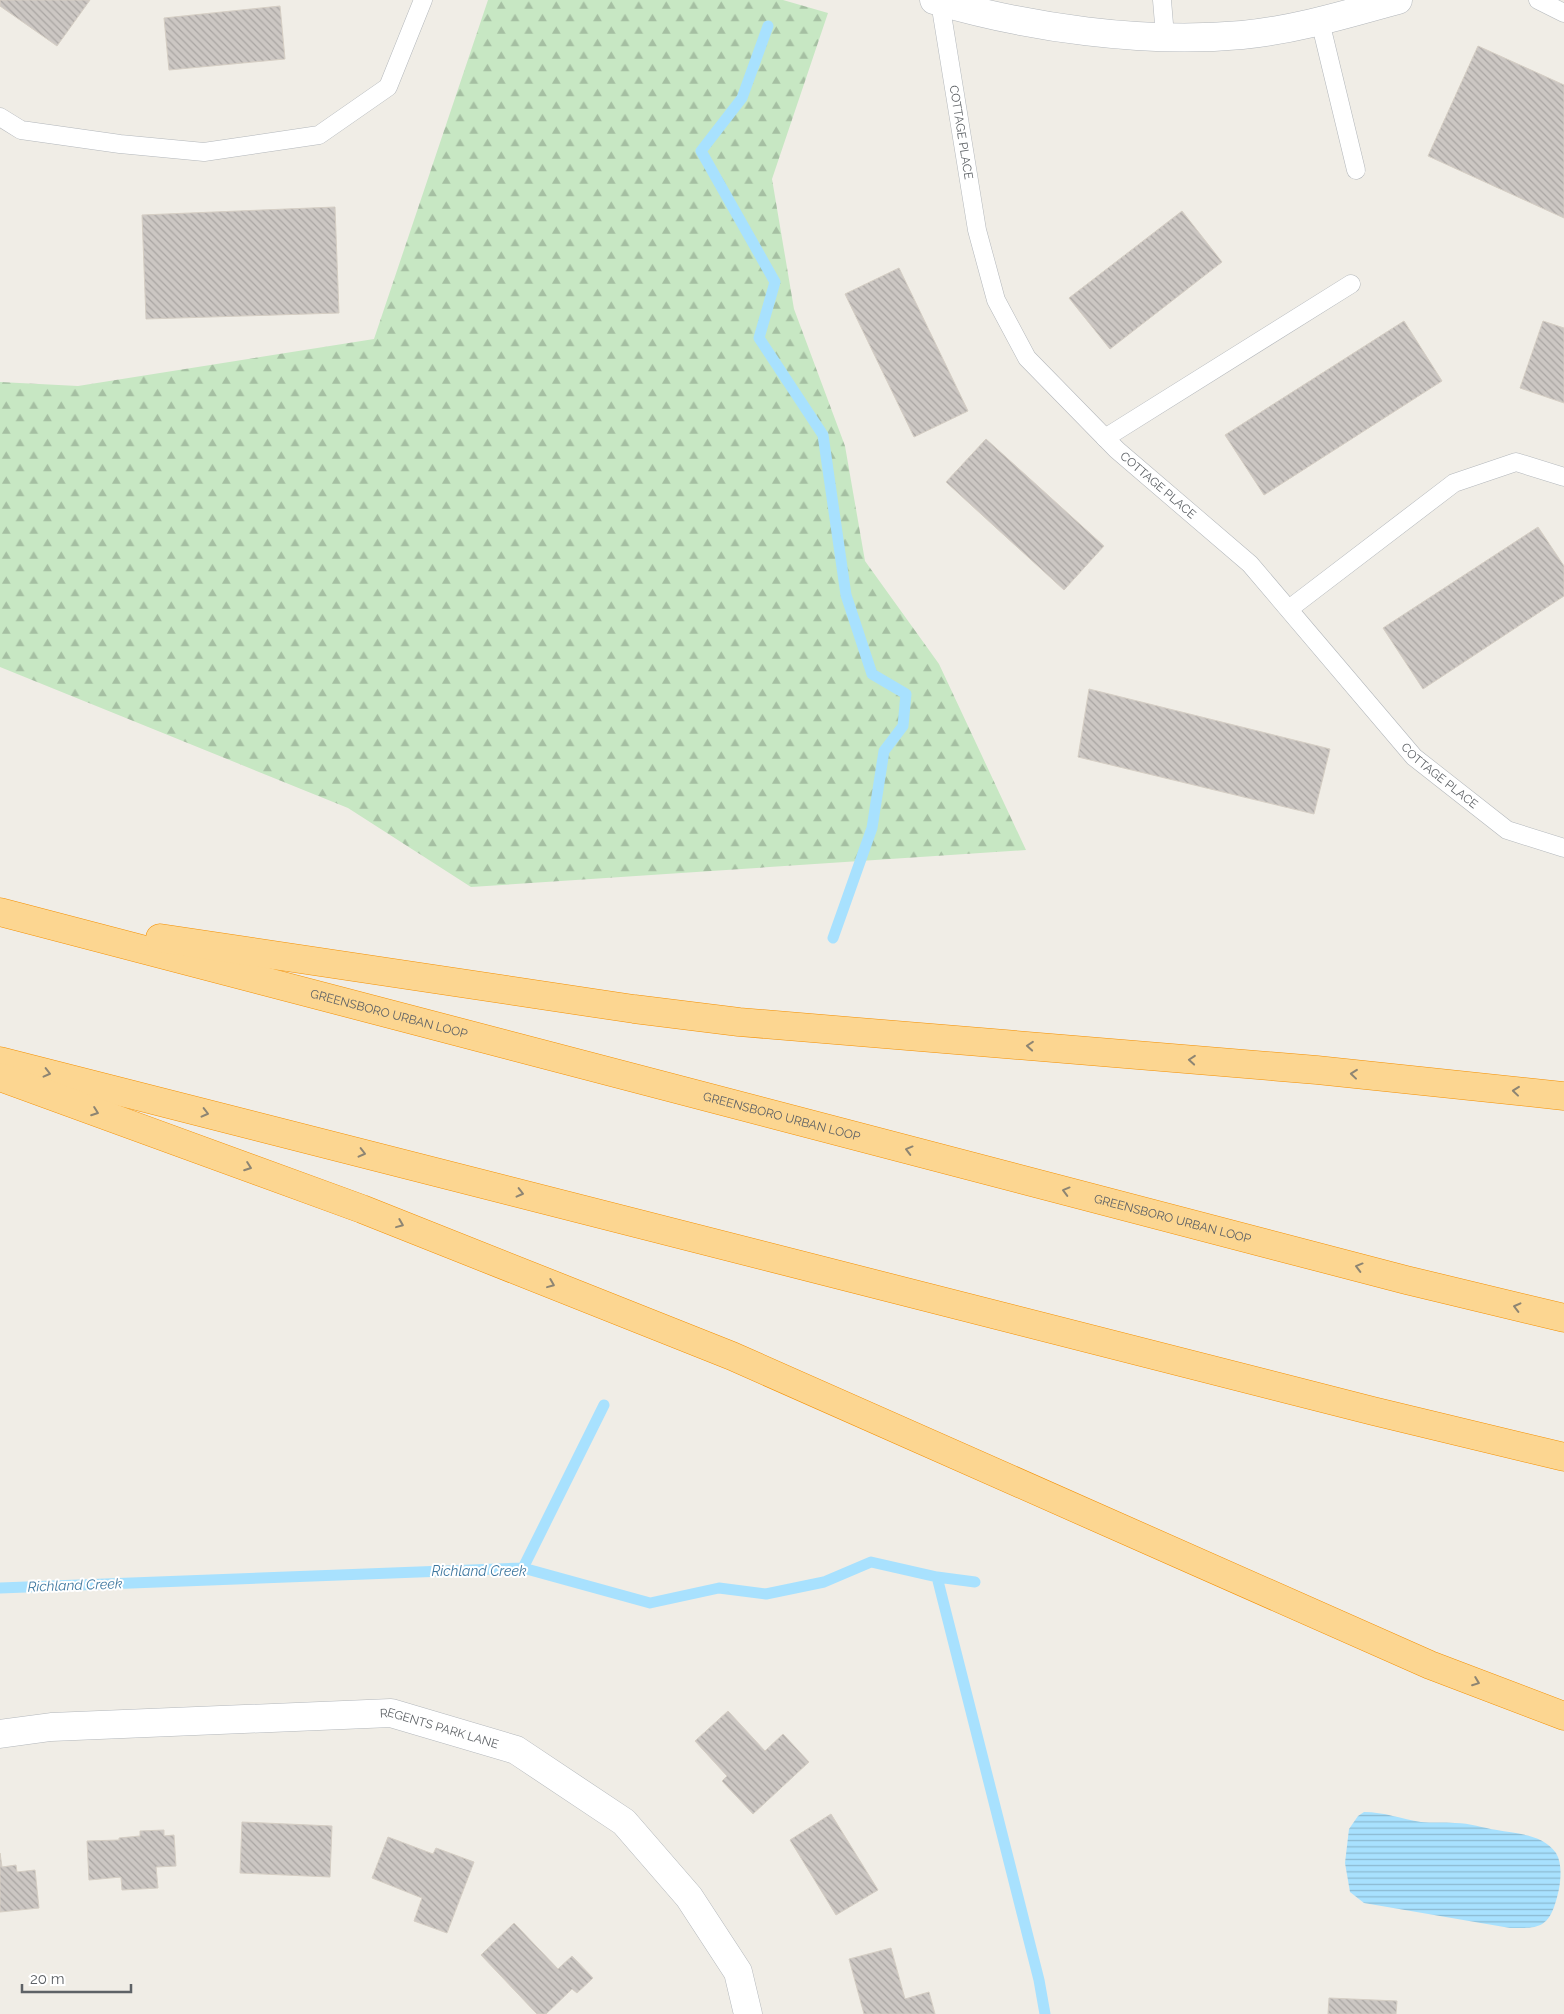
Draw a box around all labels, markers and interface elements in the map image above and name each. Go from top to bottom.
street label: COTTAGE PLACE [947,84,976,180]
street label: COTTAGE PLACE [1117,449,1199,521]
street label: COTTAGE PLACE [1398,740,1481,811]
street label: GREENSBORO URBAN LOOP [309,987,469,1041]
one-way arrow [1026,1041,1034,1052]
one-way arrow [1188,1055,1196,1066]
one-way arrow [43,1067,52,1078]
one-way arrow [1350,1069,1358,1080]
one-way arrow [1511,1086,1519,1097]
street label: GREENSBORO URBAN LOOP [702,1089,862,1144]
one-way arrow [90,1106,99,1116]
one-way arrow [200,1107,209,1118]
one-way arrow [906,1145,914,1155]
one-way arrow [358,1147,367,1158]
one-way arrow [243,1161,252,1171]
one-way arrow [1062,1186,1071,1197]
one-way arrow [515,1188,523,1198]
street label: GREENSBORO URBAN LOOP [1092,1192,1253,1246]
one-way arrow [395,1218,404,1228]
one-way arrow [1355,1263,1363,1273]
one-way arrow [546,1278,555,1288]
one-way arrow [1512,1302,1521,1313]
water label: Richland Creek [432,1563,527,1579]
water label: Richland Creek [27,1575,123,1595]
one-way arrow [1471,1676,1480,1686]
street label: REGENTS PARK LANE [379,1705,500,1751]
scale bar [22,1962,131,1994]
text: 20 m [30,1970,65,1988]

